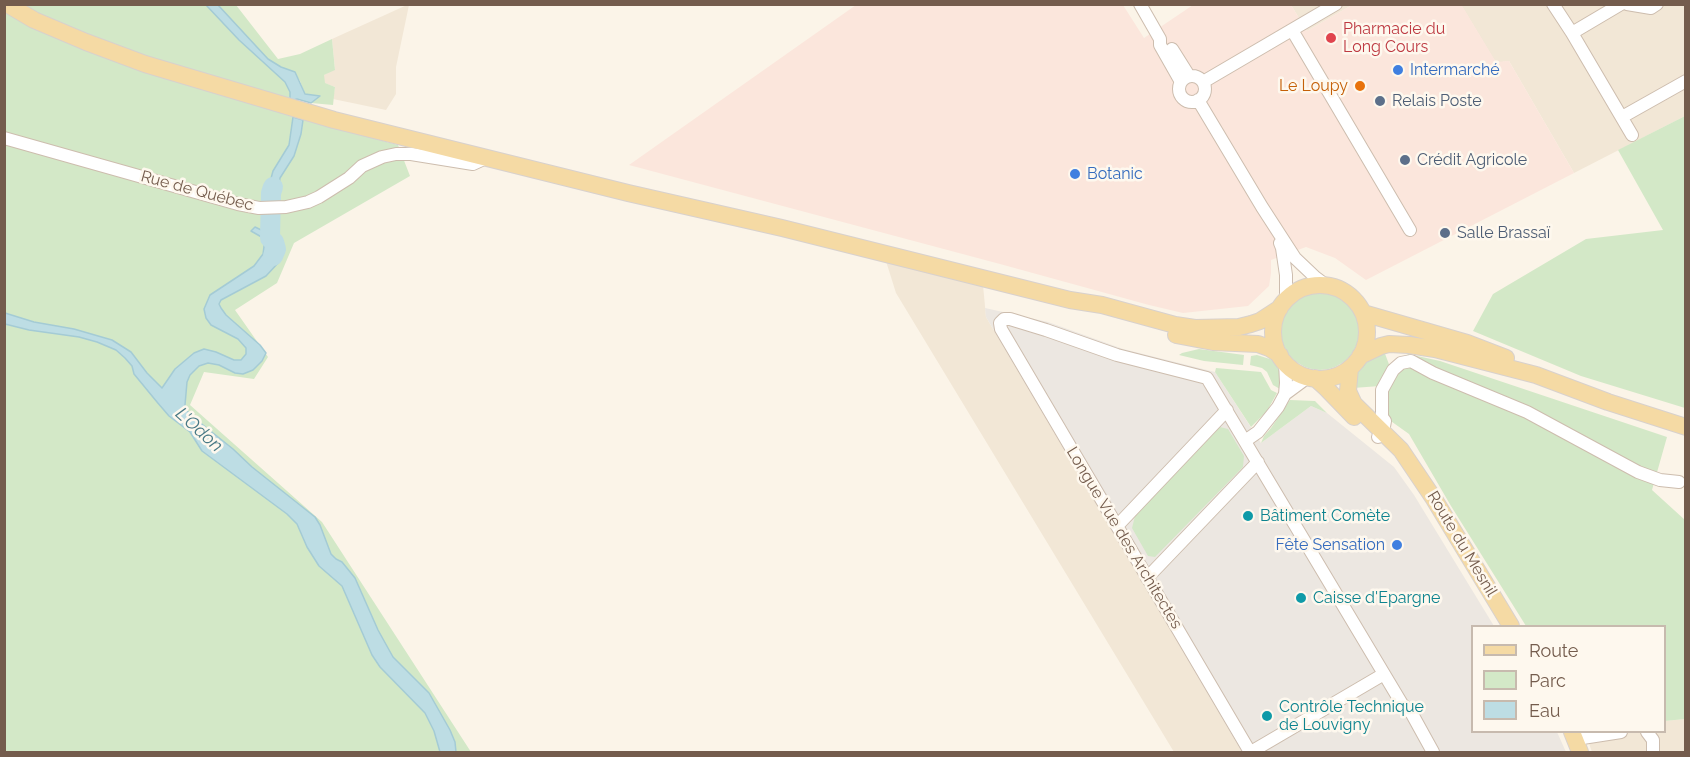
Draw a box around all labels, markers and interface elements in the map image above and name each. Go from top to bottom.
place label: Pharmacie du Long Cours [1343,19,1445,57]
marker: Pharmacie du Long Cours [1324,31,1338,45]
place label: Intermarché [1410,60,1500,80]
marker: Intermarché [1391,63,1405,77]
place label: Le Loupy [1279,76,1348,96]
marker: Le Loupy [1353,79,1367,93]
place label: Relais Poste [1392,91,1482,111]
marker: Relais Poste [1373,94,1387,108]
place label: Crédit Agricole [1417,150,1527,170]
marker: Crédit Agricole [1398,153,1412,167]
place label: Botanic [1087,164,1143,184]
street label: Rue de Québec [139,167,255,215]
marker: Botanic [1068,167,1082,181]
place label: Salle Brassaï [1457,223,1550,243]
marker: Salle Brassaï [1438,226,1452,240]
water label: L'Odon [171,403,227,457]
street label: Longue Vue des Architectes [1062,444,1186,632]
street label: Route du Mesnil [1423,488,1501,600]
place label: Bâtiment Comète [1260,506,1390,526]
marker: Bâtiment Comète [1241,509,1255,523]
place label: Fête Sensation [1276,535,1385,555]
marker: Fête Sensation [1390,538,1404,552]
place label: Caisse d'Epargne [1313,588,1440,608]
marker: Caisse d'Epargne [1294,591,1308,605]
legend [1471,625,1666,733]
text: Route [1529,640,1578,661]
text: Parc [1529,670,1566,691]
place label: Contrôle Technique de Louvigny [1279,697,1424,735]
text: Eau [1529,700,1560,721]
marker: Contrôle Technique de Louvigny [1260,709,1274,723]

